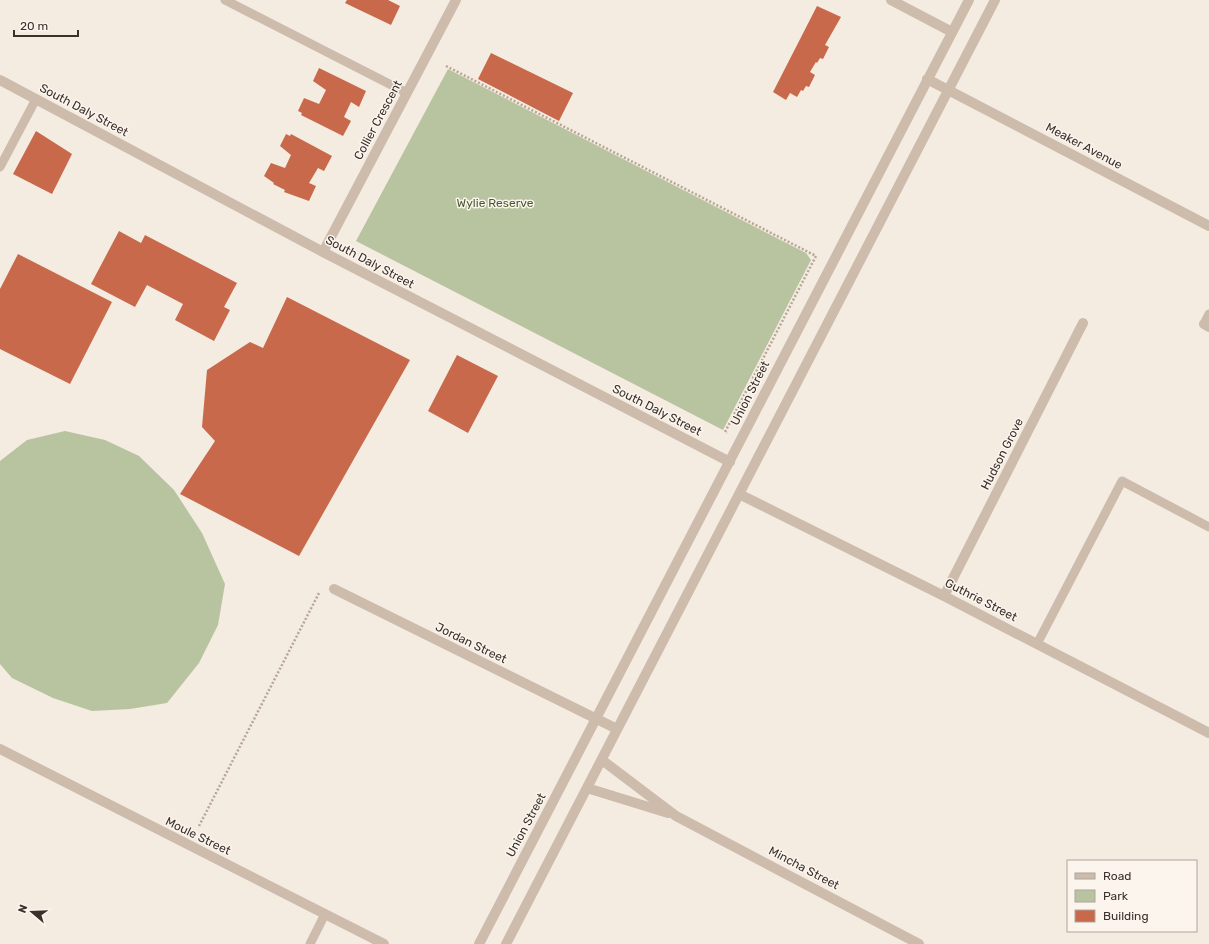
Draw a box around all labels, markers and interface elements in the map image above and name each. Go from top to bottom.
scale bar [14,12,78,38]
text: 20 m [20,19,48,33]
street label: Collier Crescent [351,78,405,162]
street label: South Daly Street [37,81,131,139]
street label: Meaker Avenue [1043,120,1125,172]
park label: Wylie Reserve [457,196,534,210]
street label: South Daly Street [323,233,417,291]
street label: Union Street [728,358,772,428]
street label: South Daly Street [610,381,704,439]
street label: Hudson Grove [978,416,1026,492]
street label: Guthrie Street [943,576,1020,624]
street label: Jordan Street [433,620,509,666]
street label: Union Street [503,790,549,859]
street label: Moule Street [163,814,233,858]
street label: Mincha Street [766,844,842,893]
legend [1067,860,1197,932]
text: Road [1103,869,1131,883]
text: Park [1103,889,1129,903]
north arrow [12,892,52,932]
text: N [16,903,30,915]
text: Building [1103,909,1149,923]

